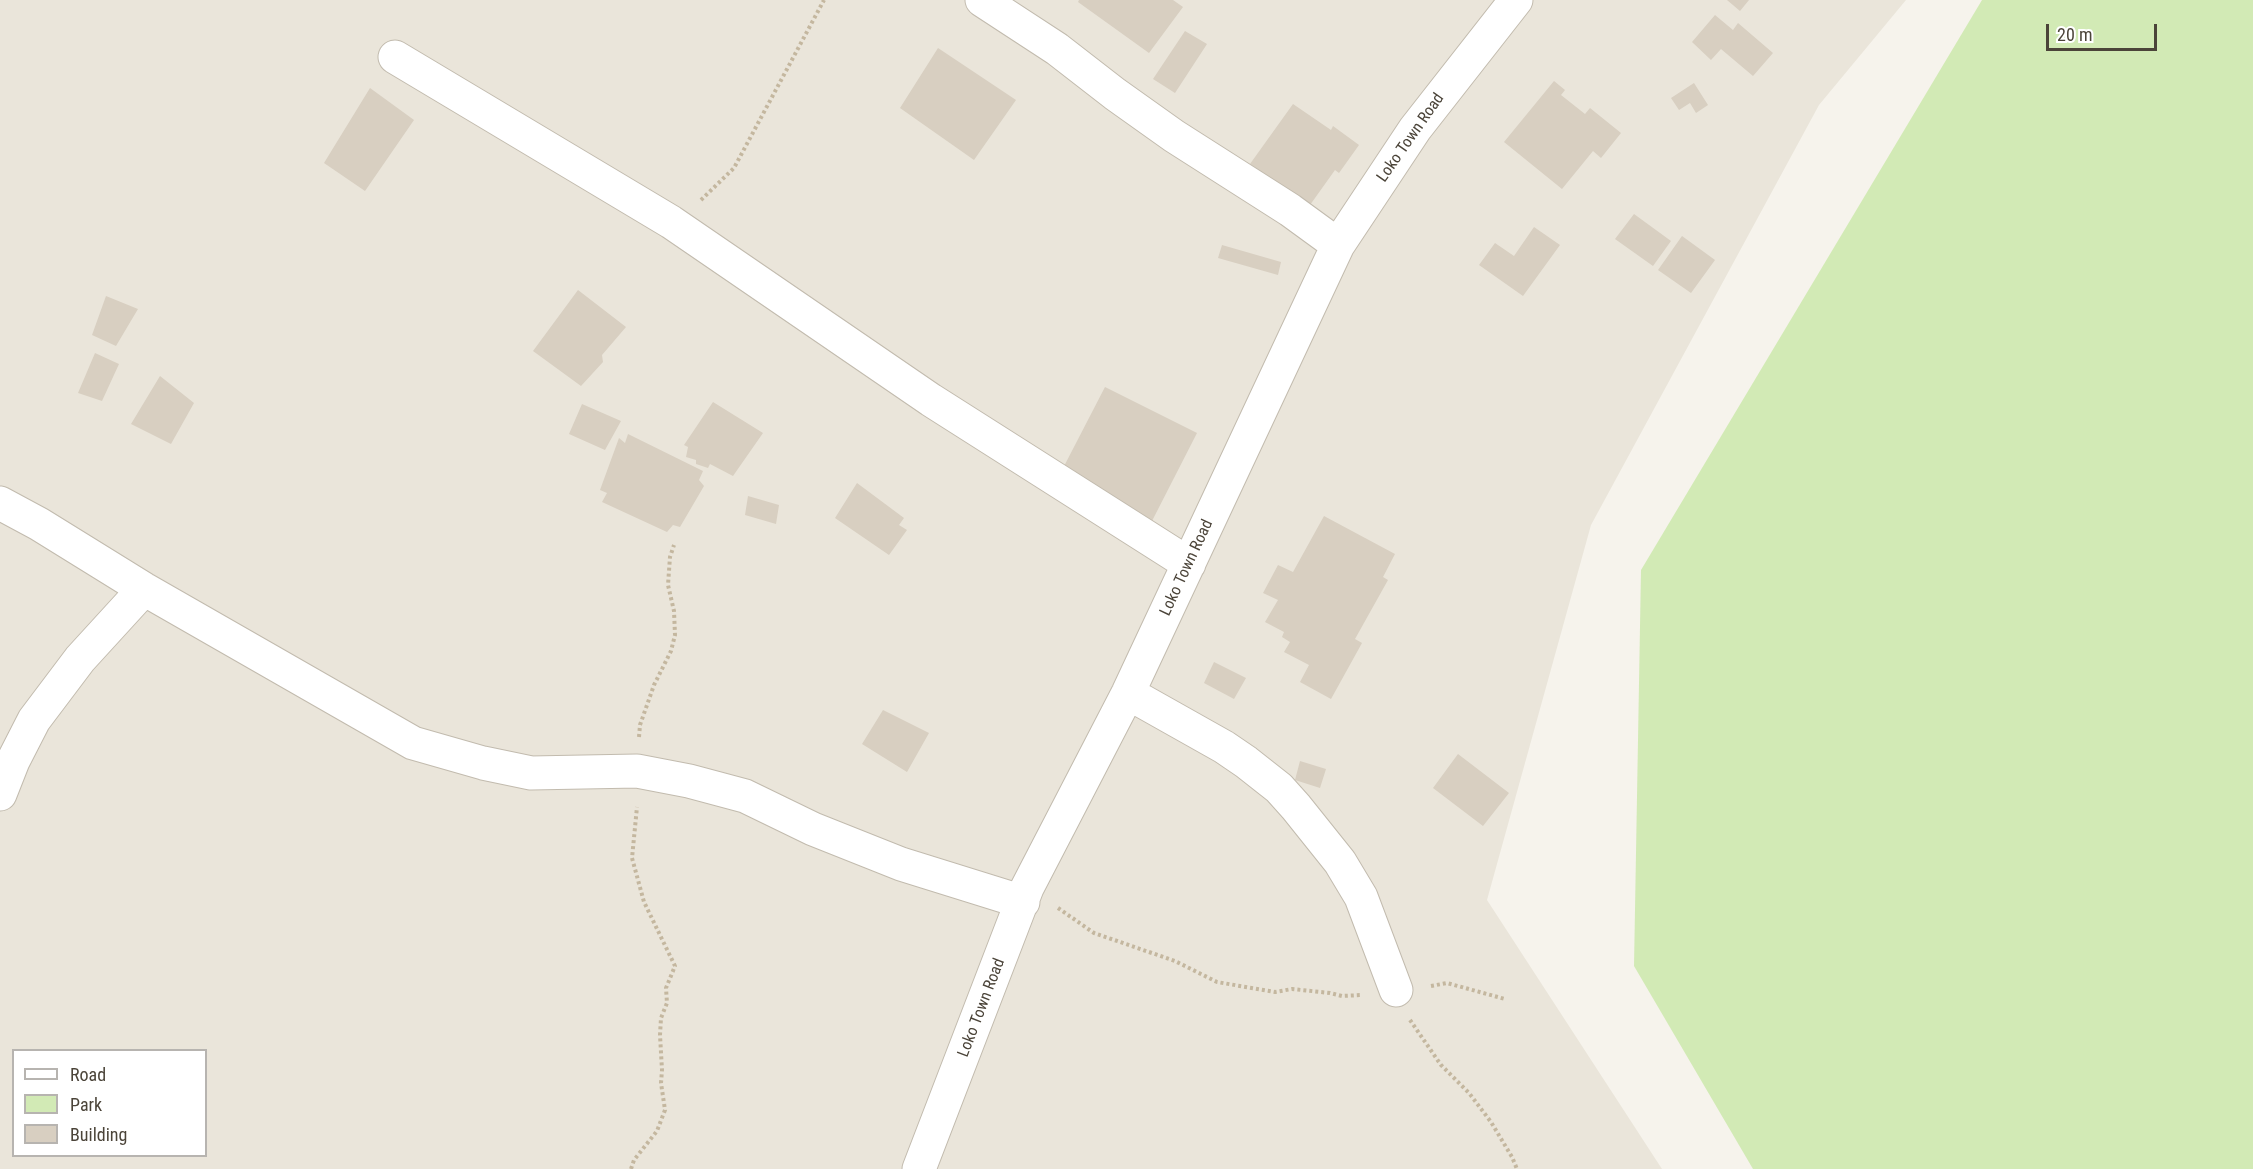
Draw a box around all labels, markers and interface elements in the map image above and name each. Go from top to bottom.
scale bar [2049,12,2160,50]
text: 20 m [2057,24,2092,45]
street label: Loko Town Road [1373,90,1449,186]
street label: Loko Town Road [1156,517,1218,619]
street label: Loko Town Road [954,956,1010,1060]
legend [12,1049,207,1157]
text: Road [70,1064,106,1085]
text: Park [70,1094,102,1115]
text: Building [70,1124,127,1145]

